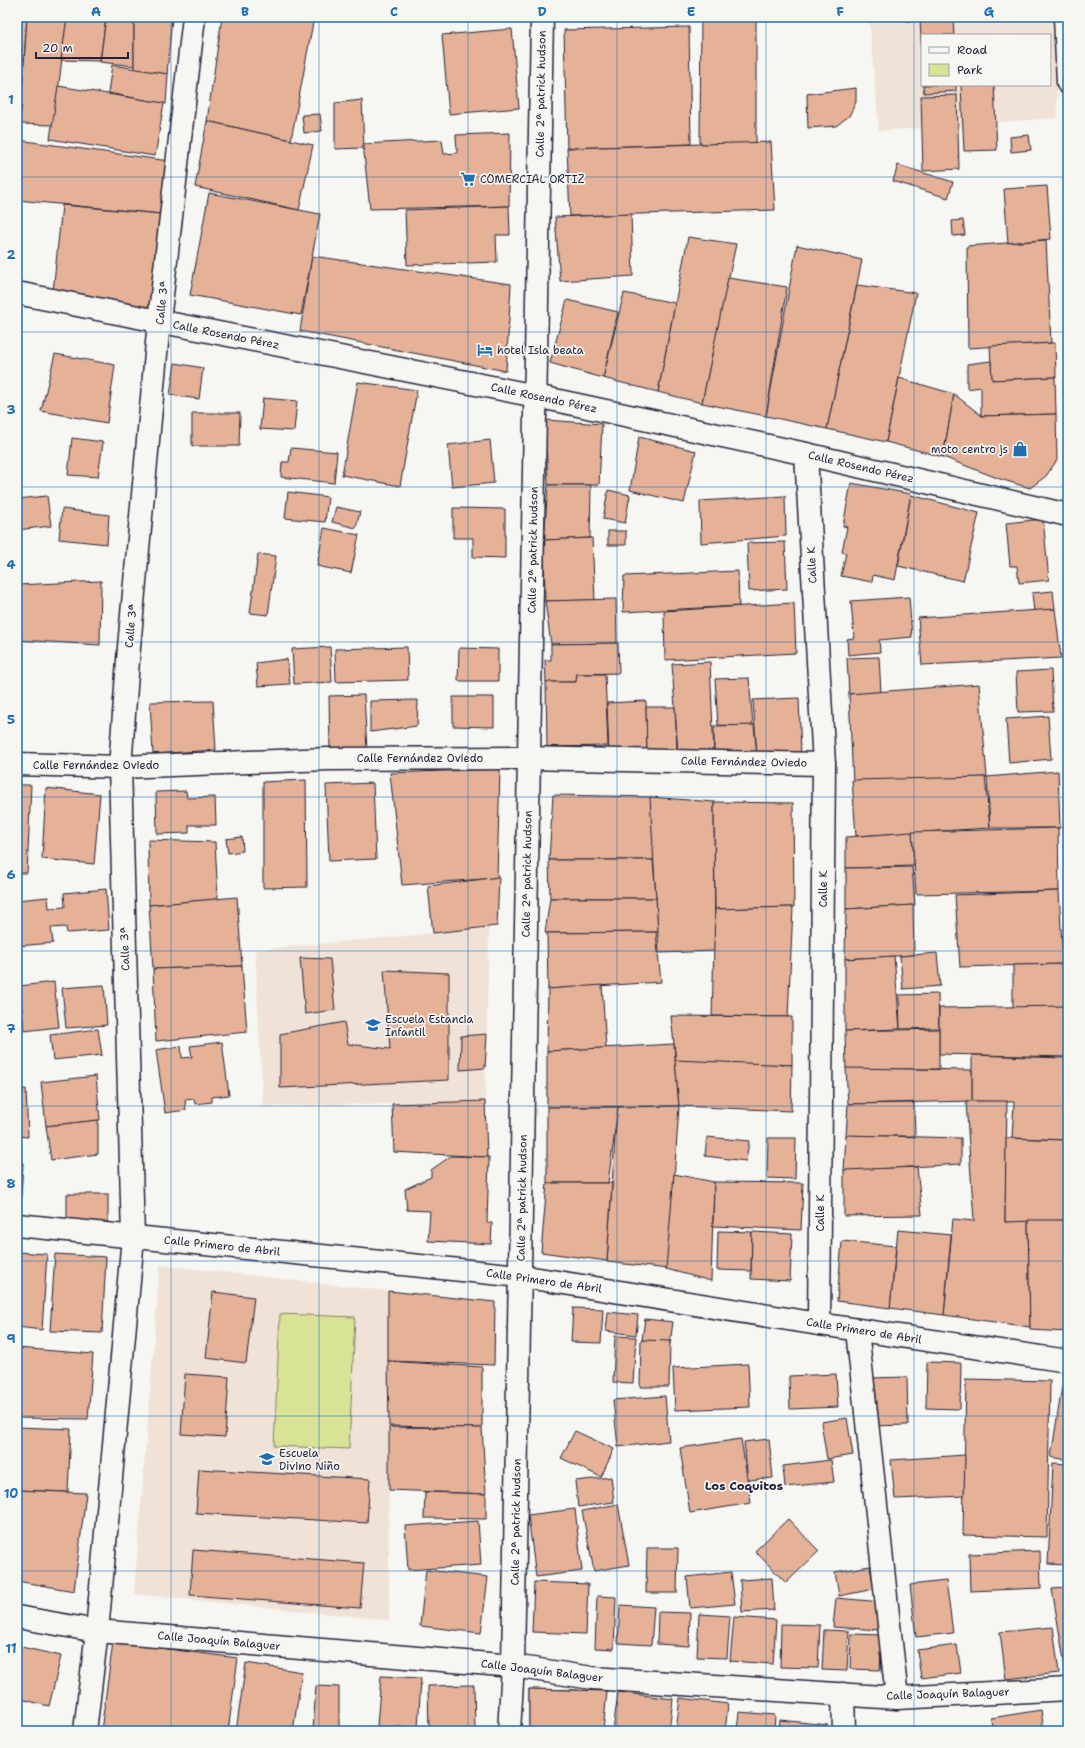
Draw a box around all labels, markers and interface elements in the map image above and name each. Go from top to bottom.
text: A [91,3,101,20]
text: B [241,3,249,20]
text: C [390,3,398,20]
text: D [537,3,547,20]
text: E [687,3,696,20]
text: F [836,3,844,20]
text: G [984,3,995,20]
street label: Calle 2ª patrick hudson [532,30,550,158]
scale bar [36,34,128,60]
legend [921,34,1051,86]
text: 20 m [42,40,73,56]
text: Road [957,42,988,58]
text: Park [957,62,983,78]
text: 1 [8,91,14,108]
supermarket icon: COMERCIAL ORTIZ [459,170,477,188]
place label: COMERCIAL ORTIZ [480,172,585,187]
text: 2 [6,246,16,263]
street label: Calle 3ª [152,280,172,326]
street label: Calle Rosendo Pérez [171,317,281,353]
hotel icon: hotel Isla beata [476,341,494,359]
place label: hotel Isla beata [497,343,584,358]
street label: Calle Rosendo Pérez [489,379,599,417]
text: 3 [6,401,16,418]
shop icon: moto centro js [1011,440,1029,458]
place label: moto centro js [931,442,1008,457]
street label: Calle Rosendo Pérez [807,448,915,486]
street label: Calle 2ª patrick hudson [524,486,542,614]
street label: Calle K [804,546,820,584]
text: 4 [6,556,16,573]
street label: Calle 3ª [122,603,140,649]
text: 5 [7,711,15,728]
street label: Calle Fernández Oviedo [357,751,483,766]
street label: Calle Fernández Oviedo [681,753,808,771]
street label: Calle Fernández Oviedo [33,758,159,773]
street label: Calle 2ª patrick hudson [518,810,536,938]
text: 6 [6,866,16,883]
street label: Calle K [816,871,831,908]
street label: Calle 3ª [117,927,133,971]
place label: Escuela Estancia Infantil [385,1012,474,1040]
school or university icon: Escuela Estancia Infantil [364,1016,382,1034]
text: 7 [6,1020,16,1037]
street label: Calle 2ª patrick hudson [513,1134,531,1262]
text: 8 [6,1175,16,1192]
street label: Calle K [813,1195,828,1232]
street label: Calle Primero de Abril [163,1232,282,1260]
street label: Calle Primero de Abril [485,1265,604,1297]
street label: Calle Primero de Abril [805,1314,924,1348]
text: 9 [6,1330,16,1347]
place label: Escuela Divino Niño [279,1446,340,1474]
school or university icon: Escuela Divino Niño [258,1450,276,1468]
street label: Calle 2ª patrick hudson [507,1458,525,1586]
district label: Los Coquitos [705,1478,783,1494]
text: 10 [4,1485,18,1502]
street label: Calle Joaquín Balaguer [157,1628,281,1654]
text: 11 [5,1640,17,1657]
street label: Calle Joaquín Balaguer [480,1656,604,1686]
street label: Calle Joaquín Balaguer [886,1684,1010,1704]

